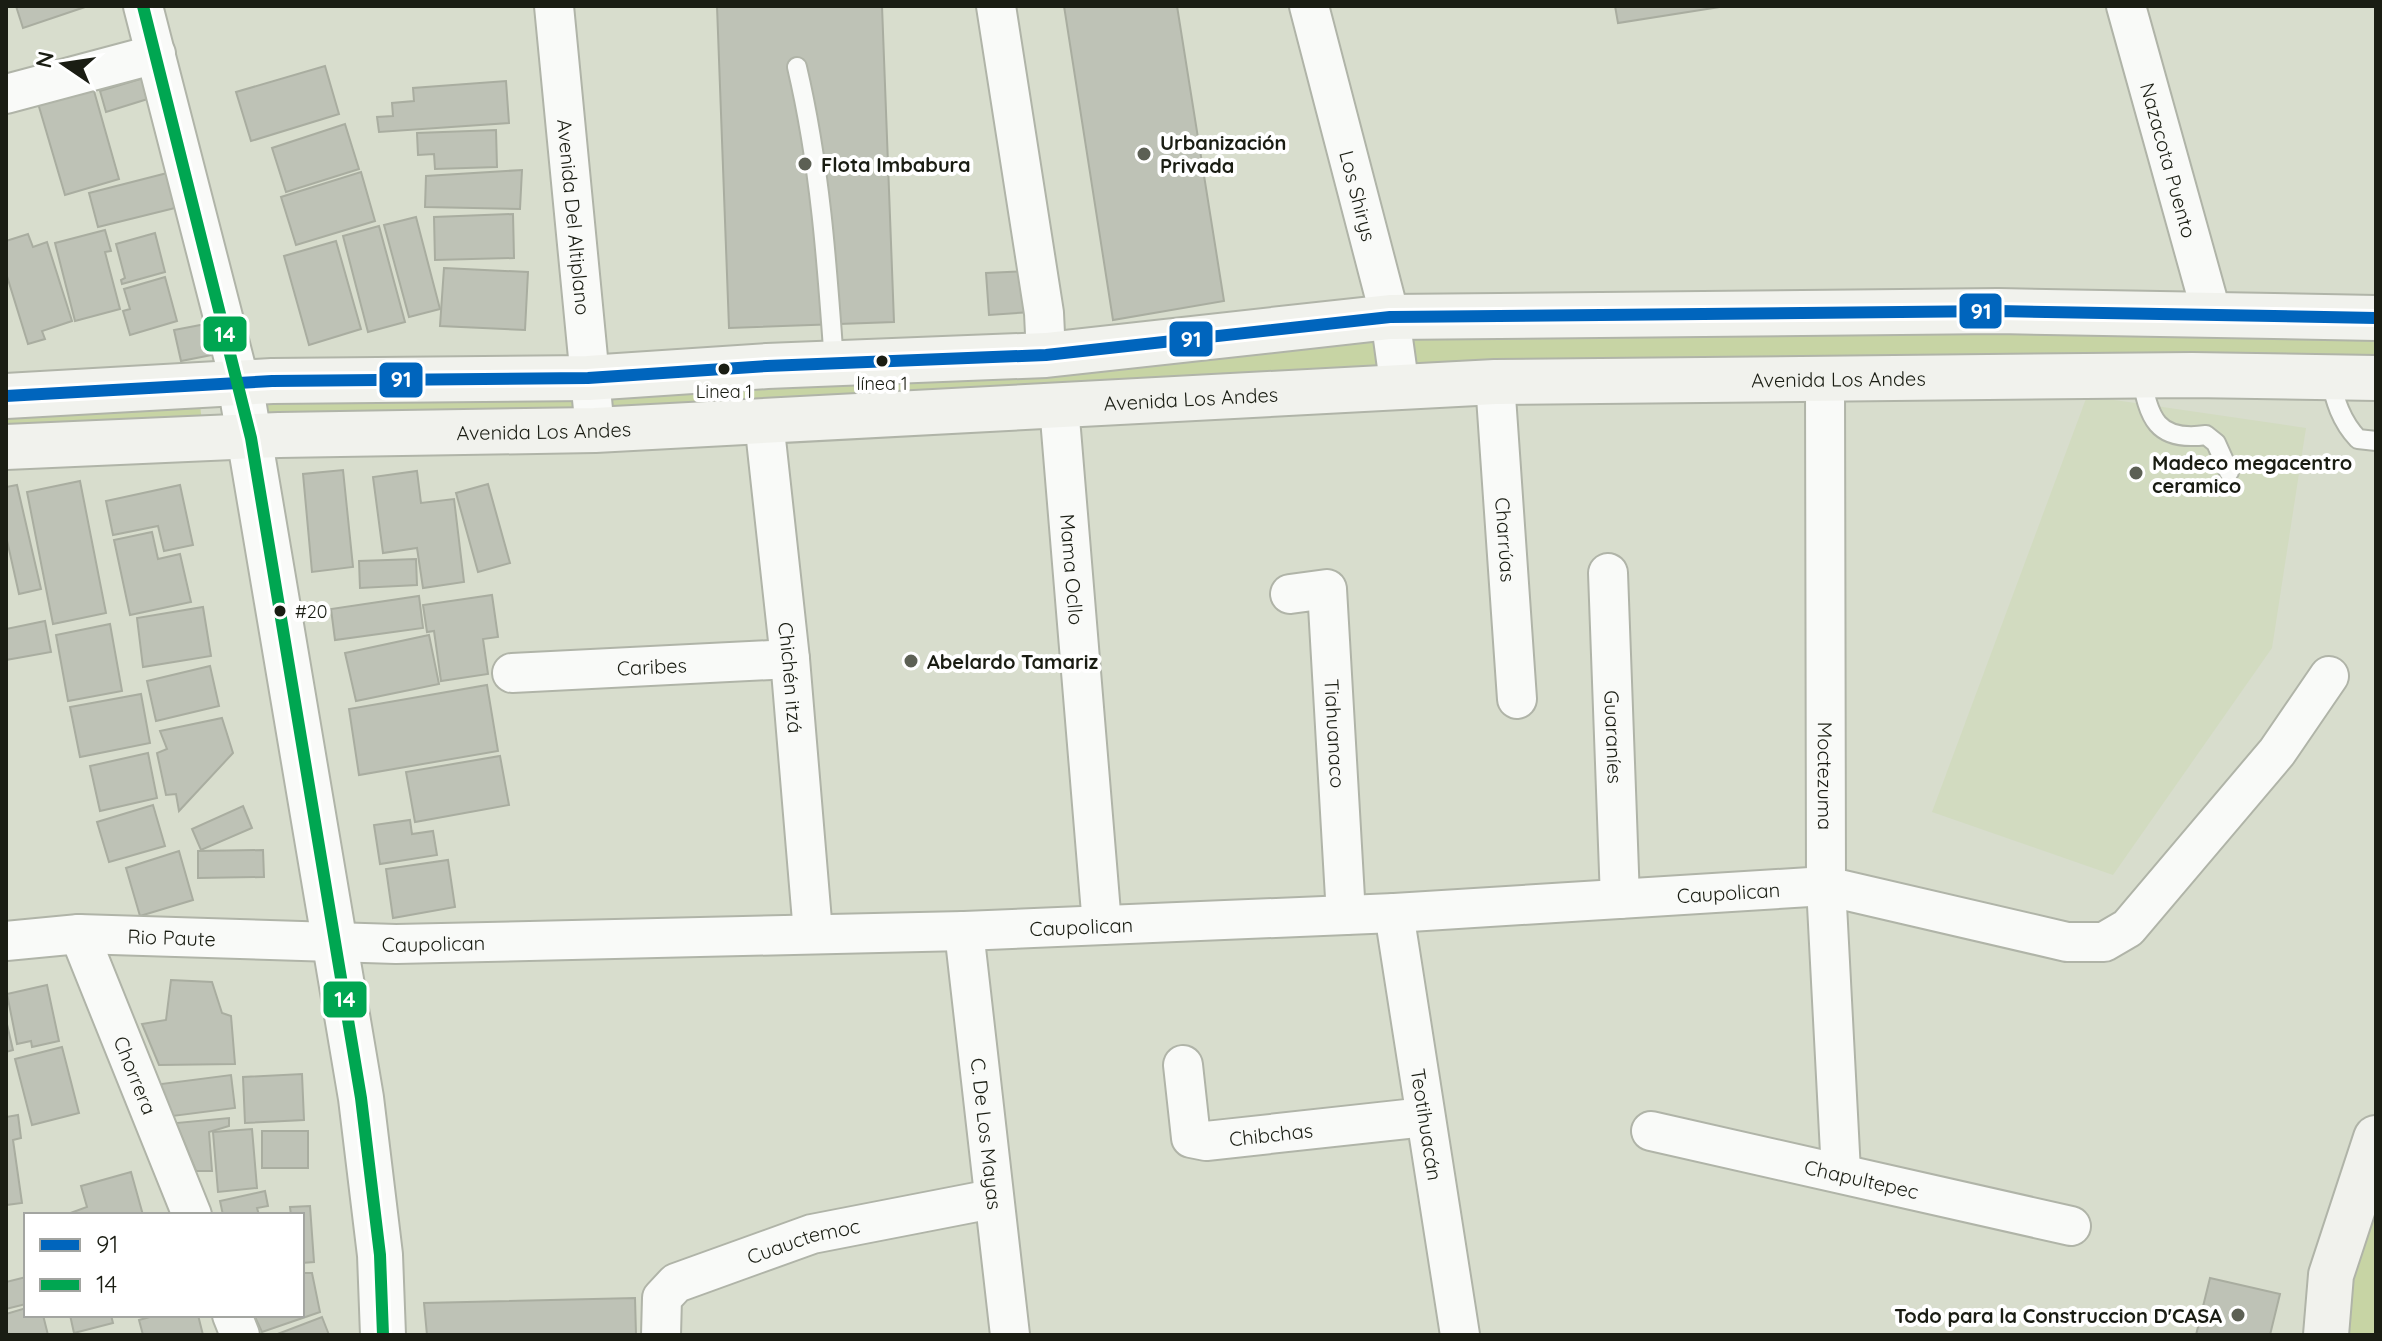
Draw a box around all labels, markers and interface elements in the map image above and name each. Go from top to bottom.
north arrow [24,24,104,104]
text: N [29,48,60,71]
street label: Nazacota Puento [2135,80,2202,241]
street label: Avenida Del Altiplano [552,118,596,316]
place label: Urbanización Privada [1160,130,1286,178]
marker: Urbanización Privada [1135,145,1153,163]
street label: Los Shirys [1335,148,1382,244]
place label: Flota Imbabura [821,152,971,177]
marker: Flota Imbabura [796,155,814,173]
line badge: 91 [1958,292,2003,330]
text: 91 [1970,297,1992,325]
line badge: 14 [202,315,248,353]
text: 14 [214,320,236,348]
line badge: 91 [1168,320,1214,358]
text: 91 [1180,325,1202,353]
marker: línea 1 [874,353,890,369]
line badge: 91 [378,361,424,399]
marker: Linea 1 [716,361,732,377]
text: 91 [390,365,412,393]
street label: Avenida Los Andes [1751,365,1926,392]
place label: línea 1 [856,372,908,395]
place label: Linea 1 [696,380,752,403]
street label: Avenida Los Andes [1103,381,1279,415]
street label: Avenida Los Andes [456,416,632,445]
place label: Madeco megacentro ceramico [2152,450,2352,498]
marker: Madeco megacentro ceramico [2127,464,2145,482]
street label: Charrúas [1491,496,1521,583]
street label: Mama Ocllo [1055,513,1090,626]
place label: #20 [295,600,327,623]
marker: #20 [272,603,288,619]
street label: Chichén itzá [774,621,809,734]
place label: Abelardo Tamariz [927,649,1098,674]
street label: Caribes [616,652,687,680]
marker: Abelardo Tamariz [902,652,920,670]
street label: Tiahuanaco [1320,678,1351,789]
street label: Guaraníes [1600,690,1628,784]
street label: Moctezuma [1813,722,1838,830]
street label: Caupolican [1676,876,1781,908]
street label: Caupolican [1029,911,1134,941]
street label: Rio Paute [127,923,216,951]
street label: Caupolican [381,929,486,957]
line badge: 14 [322,980,368,1019]
text: 14 [334,985,356,1013]
street label: Chorrera [109,1032,163,1118]
street label: C. De Los Mayas [966,1056,1008,1211]
street label: Teotihuacán [1406,1067,1448,1182]
street label: Chibchas [1228,1117,1314,1151]
street label: Chapultepec [1802,1154,1921,1204]
legend [24,1213,304,1317]
street label: Cuauctemoc [743,1213,862,1269]
text: 91 [96,1229,118,1259]
text: 14 [96,1269,117,1299]
place label: Todo para la Construccion D'CASA [1894,1303,2222,1328]
marker: Todo para la Construccion D'CASA [2229,1306,2247,1324]

